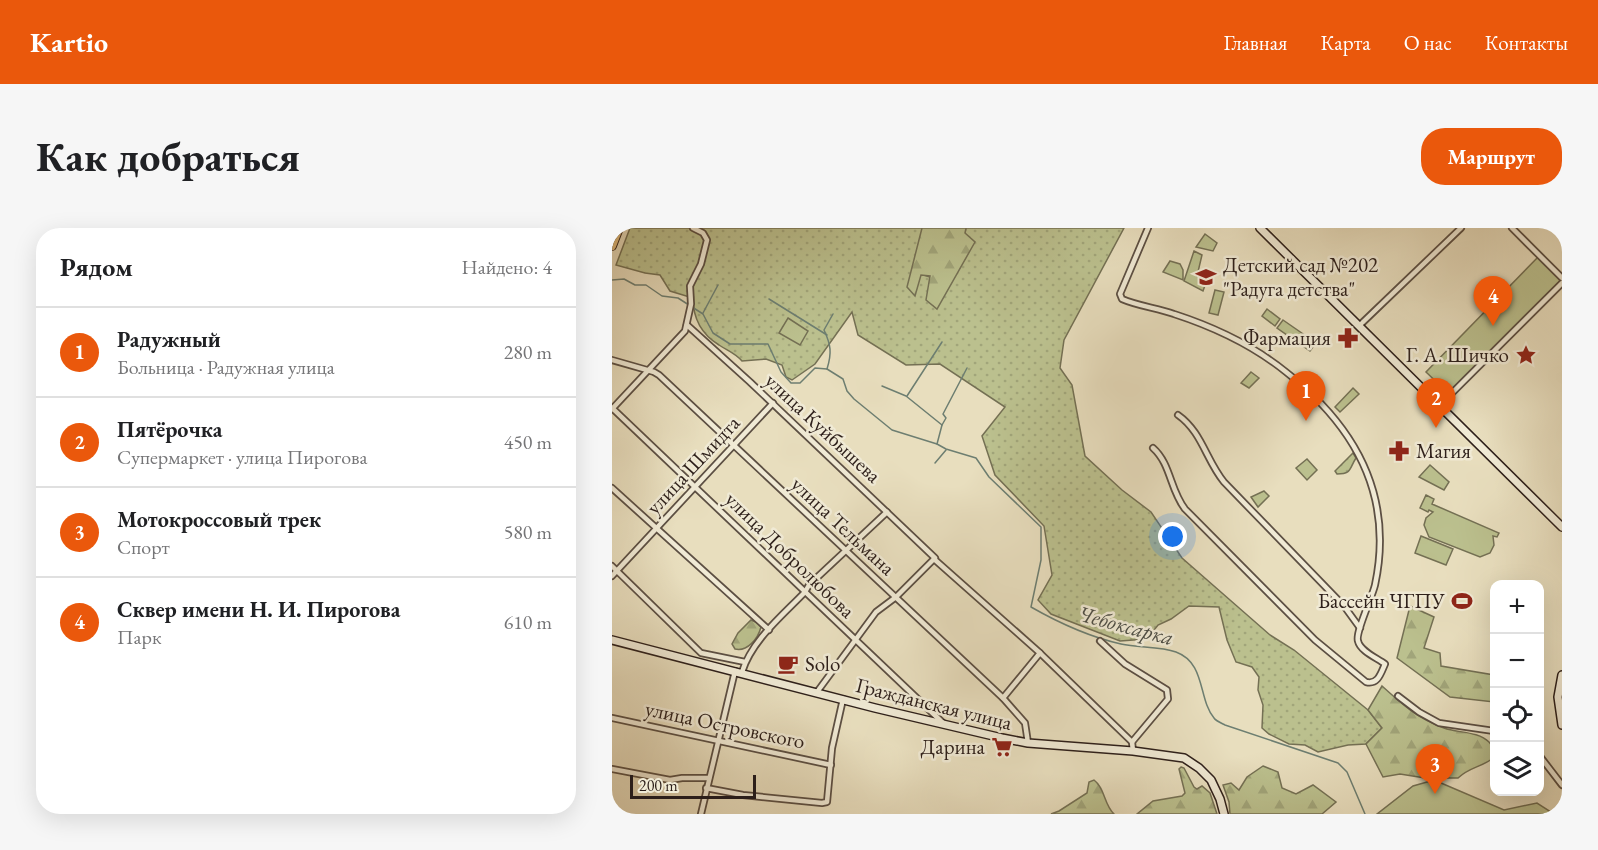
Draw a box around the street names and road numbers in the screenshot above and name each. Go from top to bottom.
street label: улица Куйбышева [760,367,888,489]
street label: улица Шмидта [640,409,746,520]
street label: улица Тельмана [786,471,902,581]
street label: улица Добролюбова [720,486,862,624]
street label: Гражданская улица [853,671,1016,736]
street label: улица Островского [643,694,807,755]

